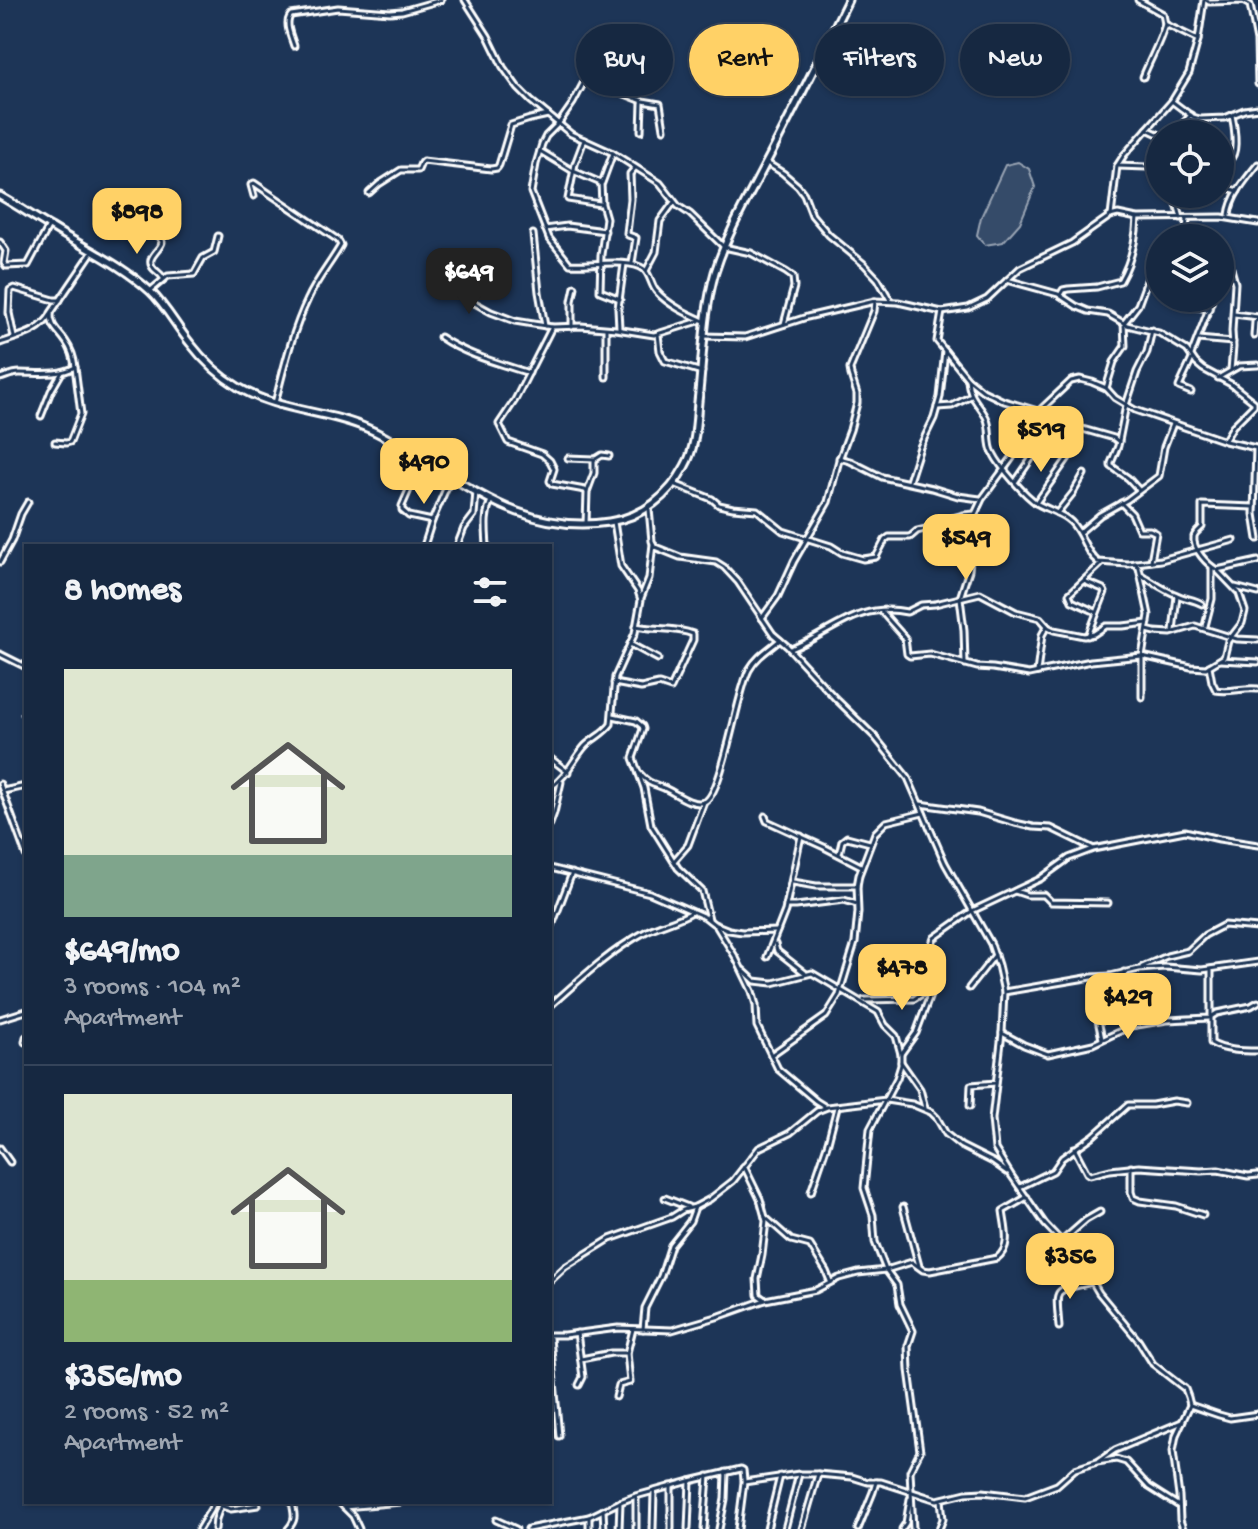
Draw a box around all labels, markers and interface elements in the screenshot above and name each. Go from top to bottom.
chip: Buy [576,24,673,96]
chip: Rent [689,24,799,96]
chip: Filters [815,24,944,96]
chip: New [960,24,1070,96]
map controls [1146,120,1234,312]
button: locate [1146,120,1234,208]
pin: $898 [90,188,184,256]
text: $898 [110,198,164,229]
button: layers [1146,224,1234,312]
pin: $649 [422,248,516,316]
text: $649 [444,258,494,289]
pin: $519 [994,406,1088,474]
text: $519 [1017,416,1065,447]
pin: $490 [377,438,471,506]
text: $490 [398,448,450,479]
pin: $549 [919,514,1013,582]
text: $549 [941,524,991,555]
icon: filters [468,570,512,614]
text: 8 homes [64,572,181,612]
icon: home [216,721,360,865]
text: $649/mo [64,933,180,973]
pin: $478 [855,944,949,1012]
text: $478 [876,954,928,985]
text: 3 rooms · 104 m² [64,973,241,1004]
pin: $429 [1081,973,1175,1041]
text: $429 [1103,983,1153,1014]
text: Apartment [64,1004,181,1035]
icon: home [216,1146,360,1290]
pin: $356 [1023,1233,1117,1301]
text: $356 [1044,1243,1096,1274]
text: $356/mo [64,1358,182,1398]
text: 2 rooms · 52 m² [64,1398,229,1429]
text: Apartment [64,1429,181,1460]

